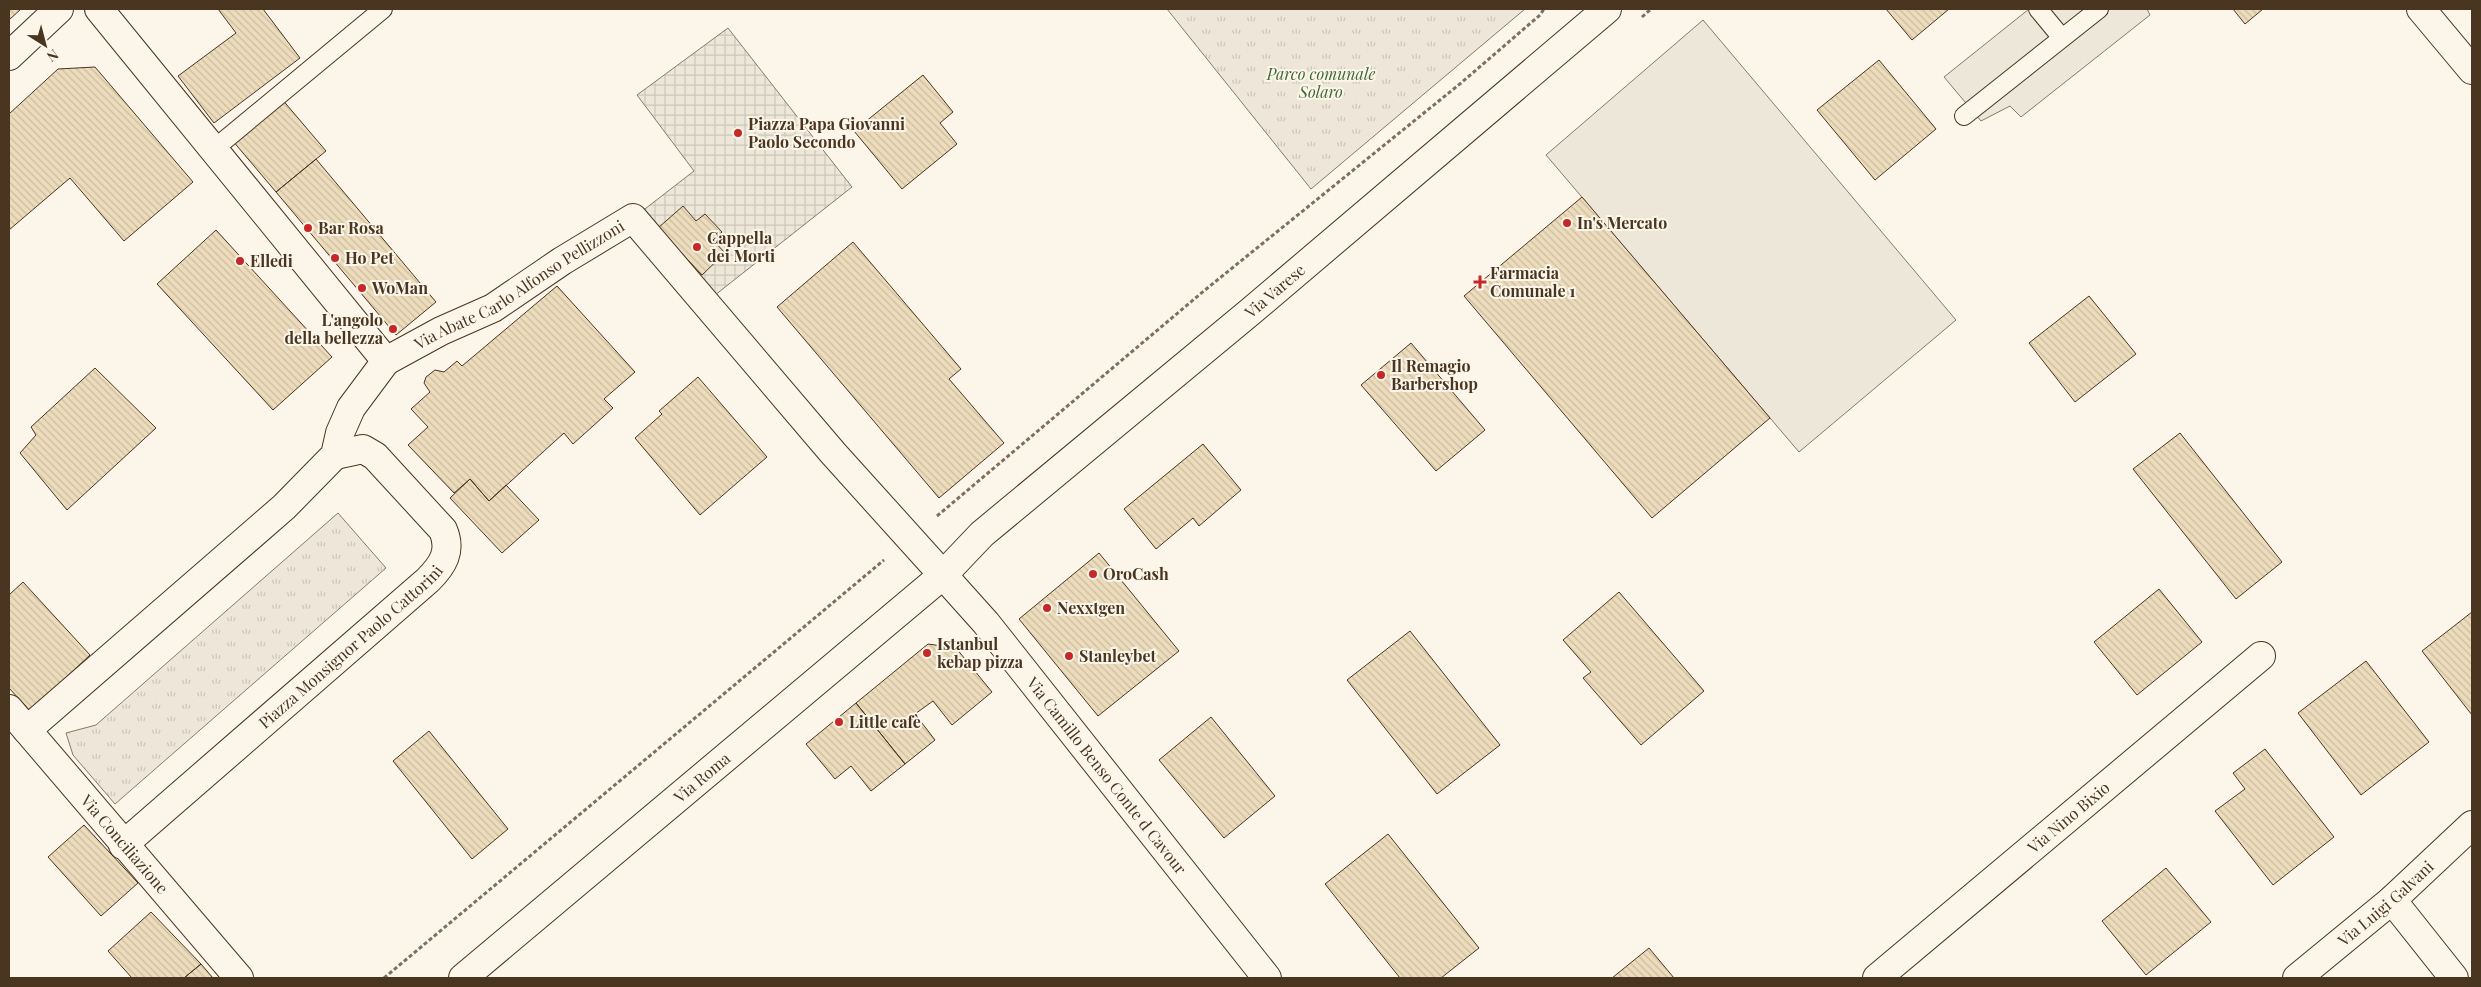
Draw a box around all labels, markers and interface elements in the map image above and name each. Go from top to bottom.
north arrow [20,20,70,70]
text: N [43,45,63,67]
park label: Parco comunale Solaro [1266,63,1375,102]
place label: Piazza Papa Giovanni Paolo Secondo [748,113,905,152]
marker: Piazza Papa Giovanni Paolo Secondo [732,127,744,139]
place label: In's Mercato [1577,212,1667,233]
street label: Via Abate Carlo Alfonso Pellizzoni [409,215,628,354]
place label: Bar Rosa [318,217,384,238]
marker: In's Mercato [1561,217,1573,229]
marker: Bar Rosa [302,222,314,234]
place label: Cappella dei Morti [707,227,775,266]
marker: Cappella dei Morti [691,241,703,253]
place label: Ho Pet [345,247,394,268]
place label: Elledi [250,250,293,271]
marker: Ho Pet [329,252,341,264]
marker: Elledi [234,255,246,267]
street label: Via Varese [1239,259,1309,323]
place label: Farmacia Comunale 1 [1490,262,1575,301]
marker: Farmacia Comunale 1 [1474,276,1486,288]
place label: WoMan [371,277,428,298]
marker: WoMan [356,282,368,294]
place label: L'angolo della bellezza [285,309,384,348]
marker: L'angolo della bellezza [387,323,399,335]
place label: Il Remagio Barbershop [1391,355,1478,394]
marker: Il Remagio Barbershop [1375,369,1387,381]
street label: Piazza Monsignor Paolo Cattorini [254,560,447,733]
place label: OroCash [1103,563,1169,584]
marker: OroCash [1087,568,1099,580]
place label: Nexxtgen [1057,597,1125,618]
marker: Nexxtgen [1041,602,1053,614]
place label: Istanbul kebap pizza [937,633,1024,672]
place label: Stanleybet [1079,645,1157,666]
marker: Istanbul kebap pizza [921,647,933,659]
marker: Stanleybet [1063,650,1075,662]
street label: Via Camillo Benso Conte d Cavour [1022,672,1192,878]
place label: Little cafè [849,711,921,732]
marker: Little cafè [833,716,845,728]
street label: Via Roma [668,747,734,807]
street label: Via Nino Bixio [2022,776,2114,858]
street label: Via Conciliazione [76,789,173,898]
street label: Via Luigi Galvani [2332,855,2438,951]

